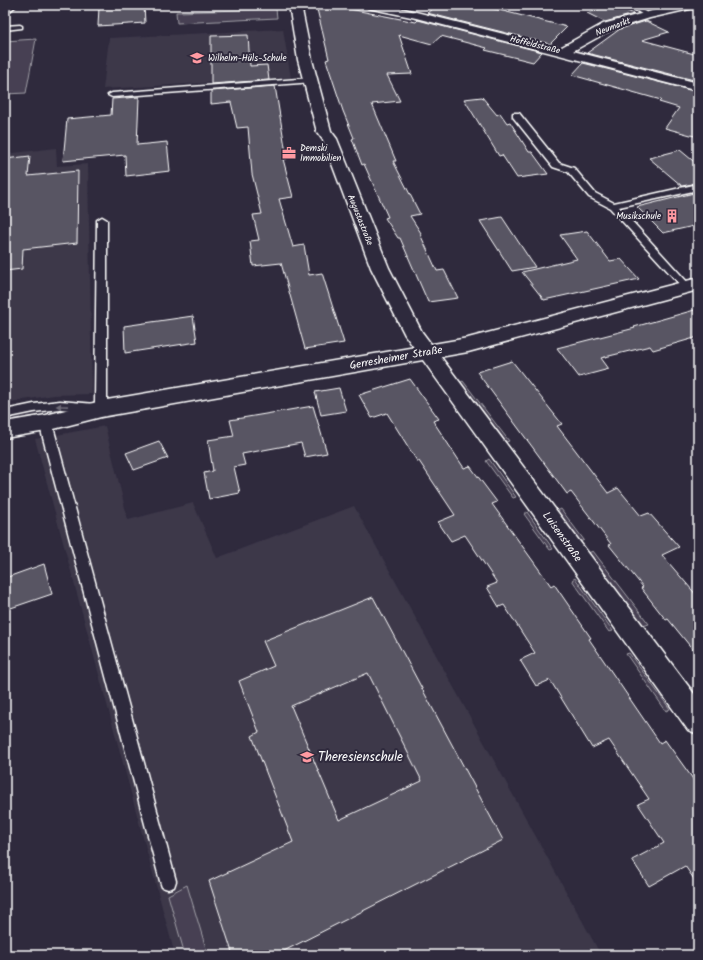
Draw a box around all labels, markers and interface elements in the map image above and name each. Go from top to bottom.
street label: Neumarkt [593,13,633,41]
street label: Hoffeldstraße [508,31,562,59]
school or university icon: Wilhelm-Hüls-Schule [189,50,205,66]
place label: Wilhelm-Hüls-Schule [208,51,286,66]
place label: Demski Immobilien [300,141,341,166]
office icon: Demski Immobilien [281,145,297,161]
street label: Augustastraße [343,192,377,248]
building icon: Musikschule [664,208,680,224]
place label: Musikschule [616,209,661,224]
street label: Gerresheimer Straße [348,341,444,375]
one-way arrow [55,403,68,409]
street label: Luisenstraße [538,508,587,566]
place label: Theresienschule [318,747,403,768]
school or university icon: Theresienschule [299,749,315,765]

